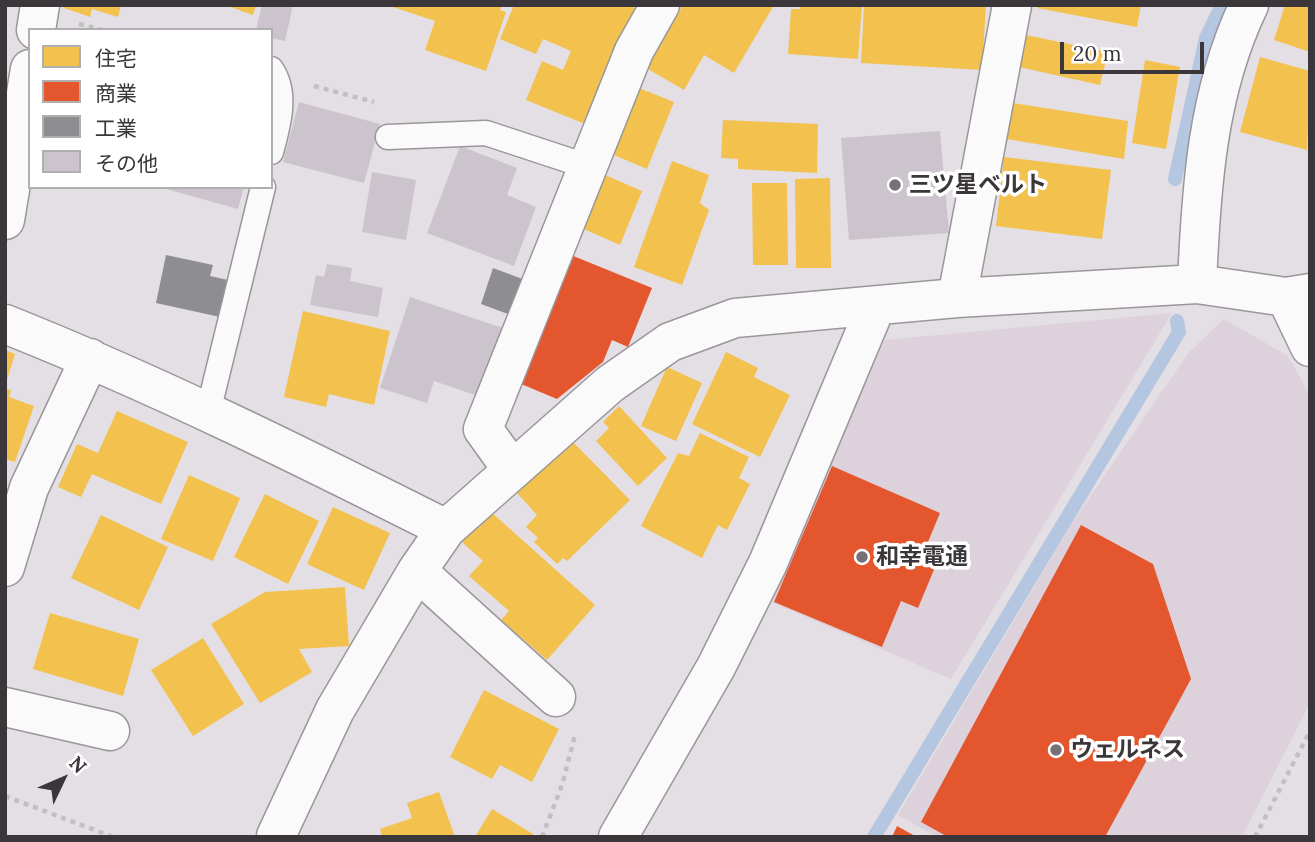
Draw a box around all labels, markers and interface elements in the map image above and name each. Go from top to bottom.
legend [28,28,273,189]
scale bar [1063,28,1206,72]
text: 20 m [1073,40,1122,67]
text: 住宅 [95,45,137,72]
text: 商業 [95,80,137,107]
text: 工業 [95,115,137,142]
text: その他 [95,150,158,177]
place label: 三ツ星ベルト [909,171,1047,199]
marker: 三ツ星ベルト [887,177,903,193]
place label: 和幸電通 [876,543,968,571]
marker: 和幸電通 [854,549,870,565]
place label: ウェルネス [1070,736,1185,764]
marker: ウェルネス [1048,742,1064,758]
north arrow [28,744,98,814]
text: N [64,751,92,778]

